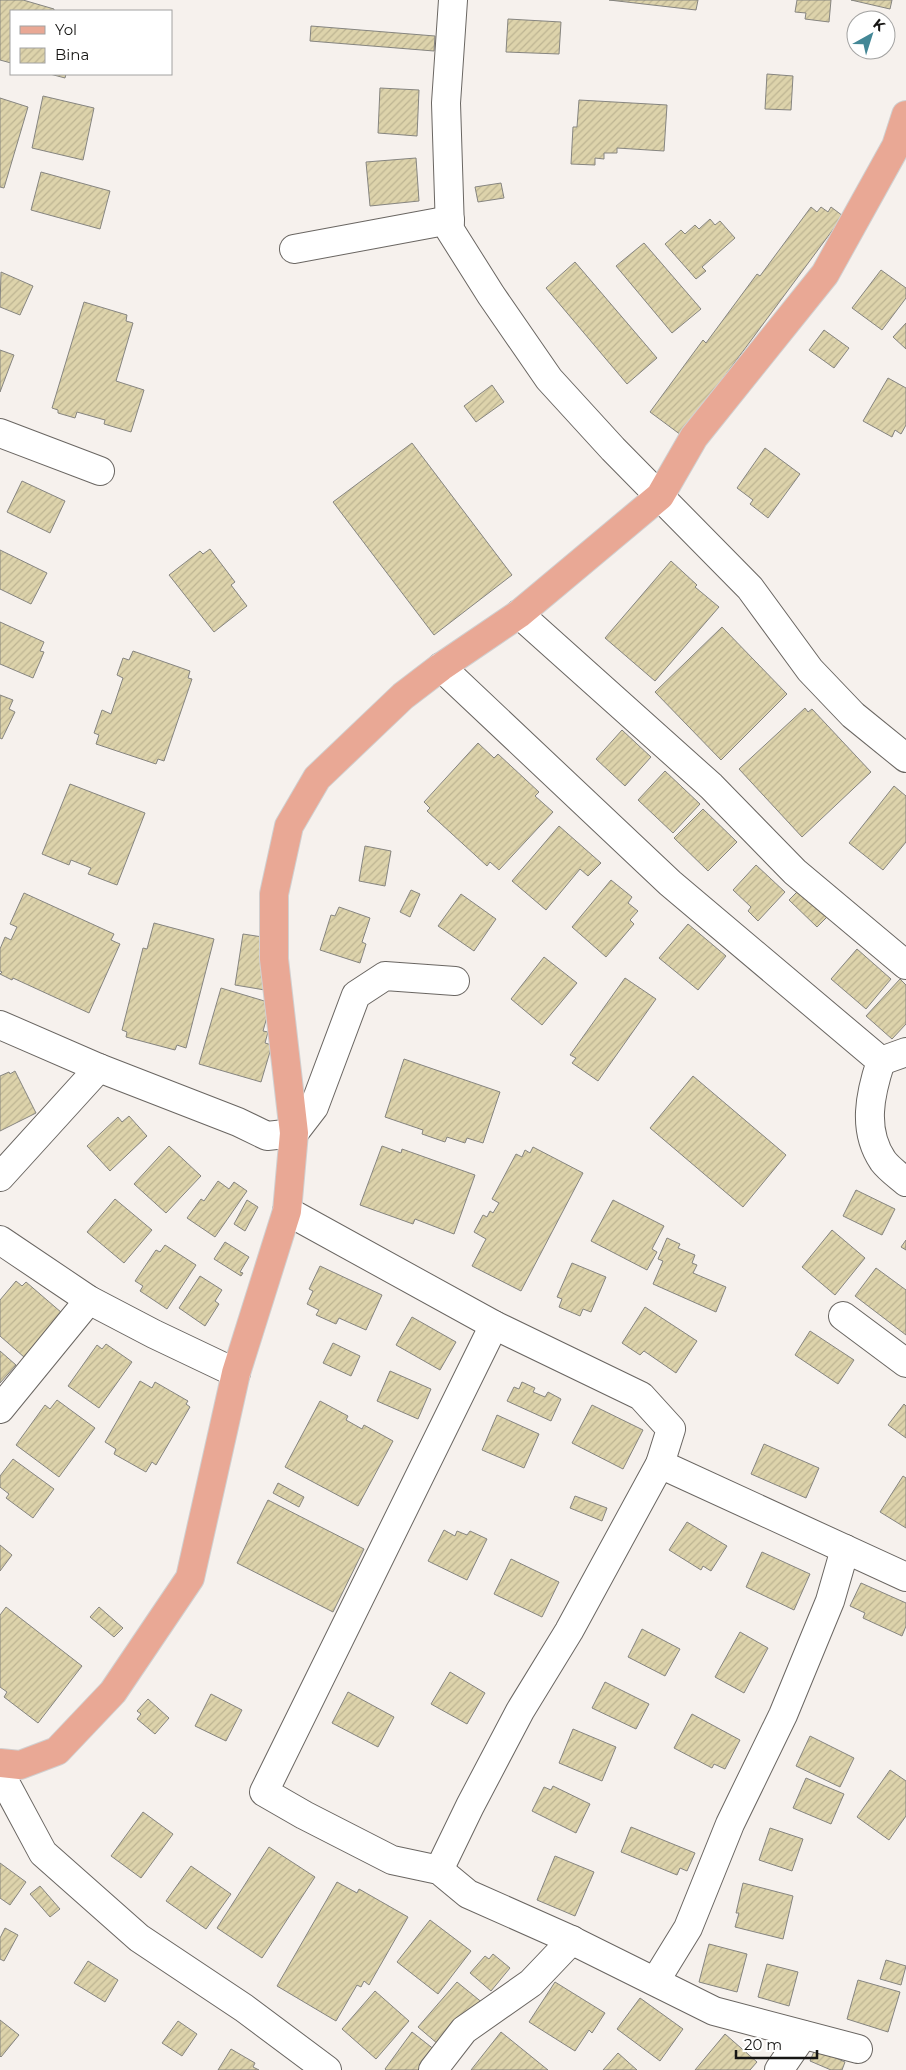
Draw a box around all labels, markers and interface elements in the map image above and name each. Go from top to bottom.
legend [10,10,172,75]
north arrow [846,10,896,60]
text: K [869,15,889,36]
text: Yol [55,20,77,39]
text: Bina [55,45,89,64]
scale bar [736,2028,817,2060]
text: 20 m [744,2035,782,2054]

